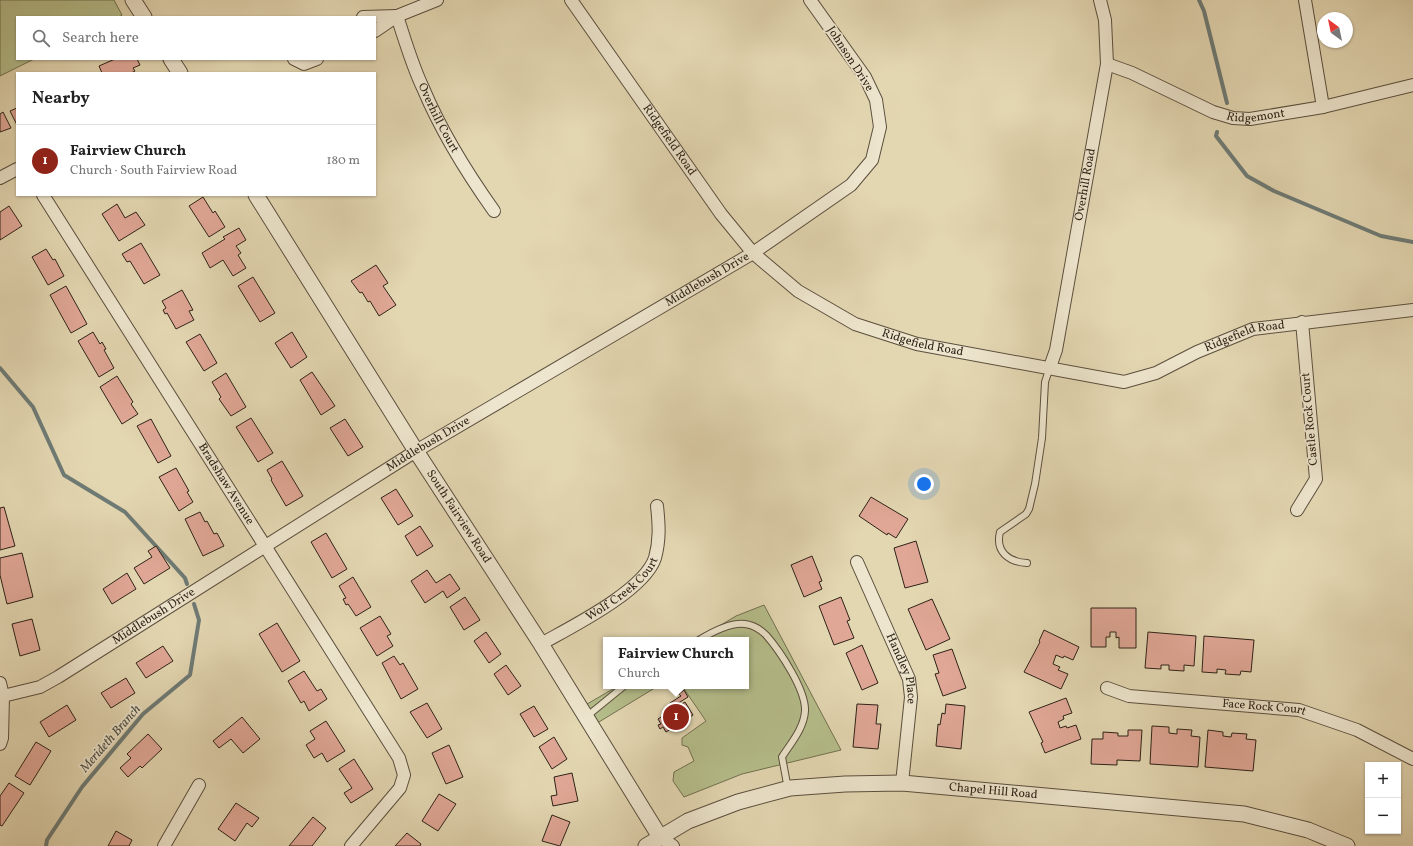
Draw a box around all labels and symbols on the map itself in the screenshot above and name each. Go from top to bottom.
north arrow [1317,12,1353,48]
street label: Johnson Drive [823,23,877,95]
street label: Overhill Court [414,80,462,156]
street label: Ridgefield Road [639,101,700,179]
street label: Ridgemont [1224,105,1286,127]
street label: Overhill Road [1071,147,1100,222]
street label: Middlebush Drive [662,249,753,311]
street label: Ridgefield Road [1202,317,1286,356]
street label: Ridgefield Road [880,325,965,360]
street label: Castle Rock Court [1298,372,1322,466]
street label: Middlebush Drive [383,413,473,476]
street label: Bradshaw Avenue [194,440,258,528]
street label: South Fairview Road [422,467,495,567]
your location [914,474,934,494]
street label: Wolf Creek Court [583,555,663,625]
street label: Middlebush Drive [109,584,199,649]
street label: Handley Place [882,631,919,705]
street label: Face Rock Court [1221,696,1308,720]
water label: Merideth Branch [76,701,146,777]
pin: 1 [663,702,689,732]
street label: Chapel Hill Road [948,779,1038,803]

